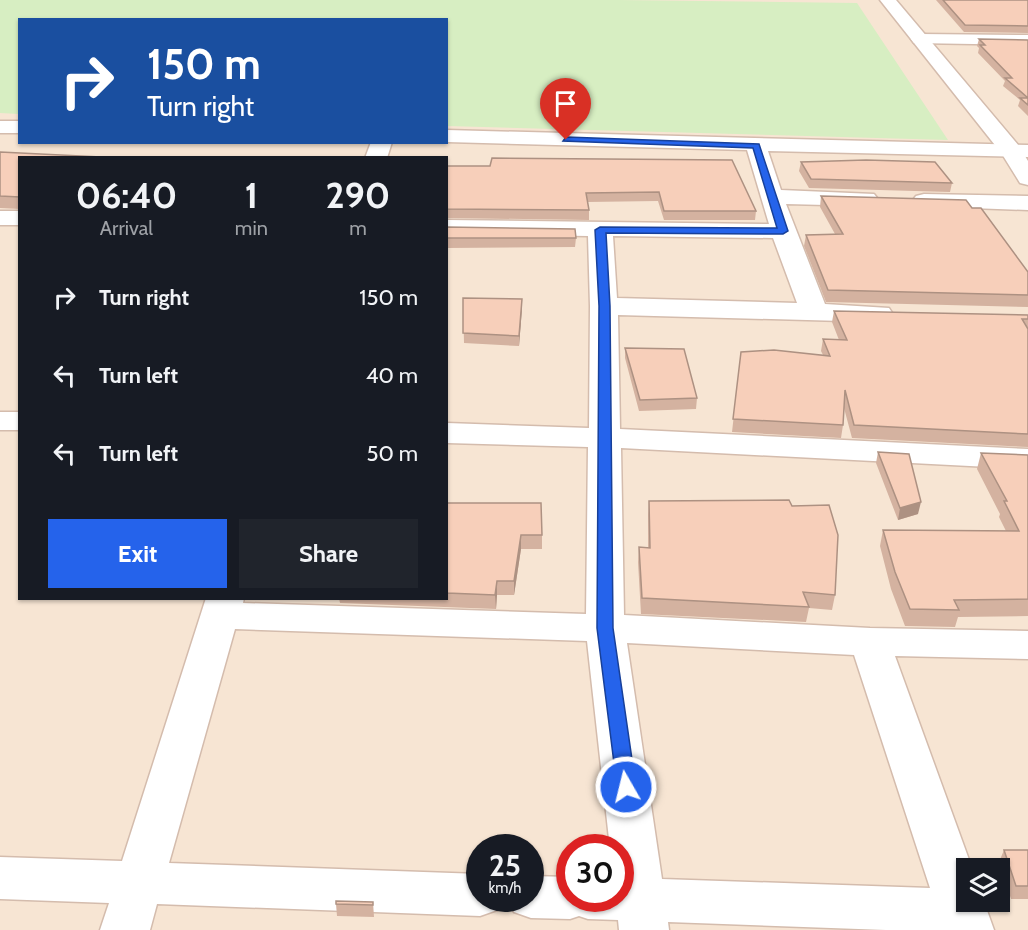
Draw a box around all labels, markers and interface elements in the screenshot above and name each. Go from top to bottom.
text: 150 m [147,38,261,90]
icon: right [48,42,126,120]
pin [540,78,591,140]
icon: arrive [549,87,582,120]
text: Turn right [147,90,254,123]
text: 06:40 [76,173,177,217]
text: 1 [245,173,258,217]
text: 290 [326,173,390,217]
text: Arrival [100,216,153,240]
text: min [235,216,268,240]
text: m [349,216,367,240]
icon: right [48,281,81,314]
text: Turn right [99,284,189,311]
text: 150 m [359,284,418,311]
icon: left [48,359,81,392]
text: Turn left [99,362,178,389]
text: 40 m [366,362,418,389]
icon: left [48,437,81,470]
text: Turn left [99,440,178,467]
text: 50 m [366,440,418,467]
button: Exit [48,519,227,588]
button: Share [239,519,418,588]
position arrow [594,755,658,819]
speed limit sign: 30 [556,834,634,912]
text: 25 [489,847,521,884]
map controls [956,858,1010,912]
button: layers [956,858,1010,912]
text: km/h [489,879,521,897]

